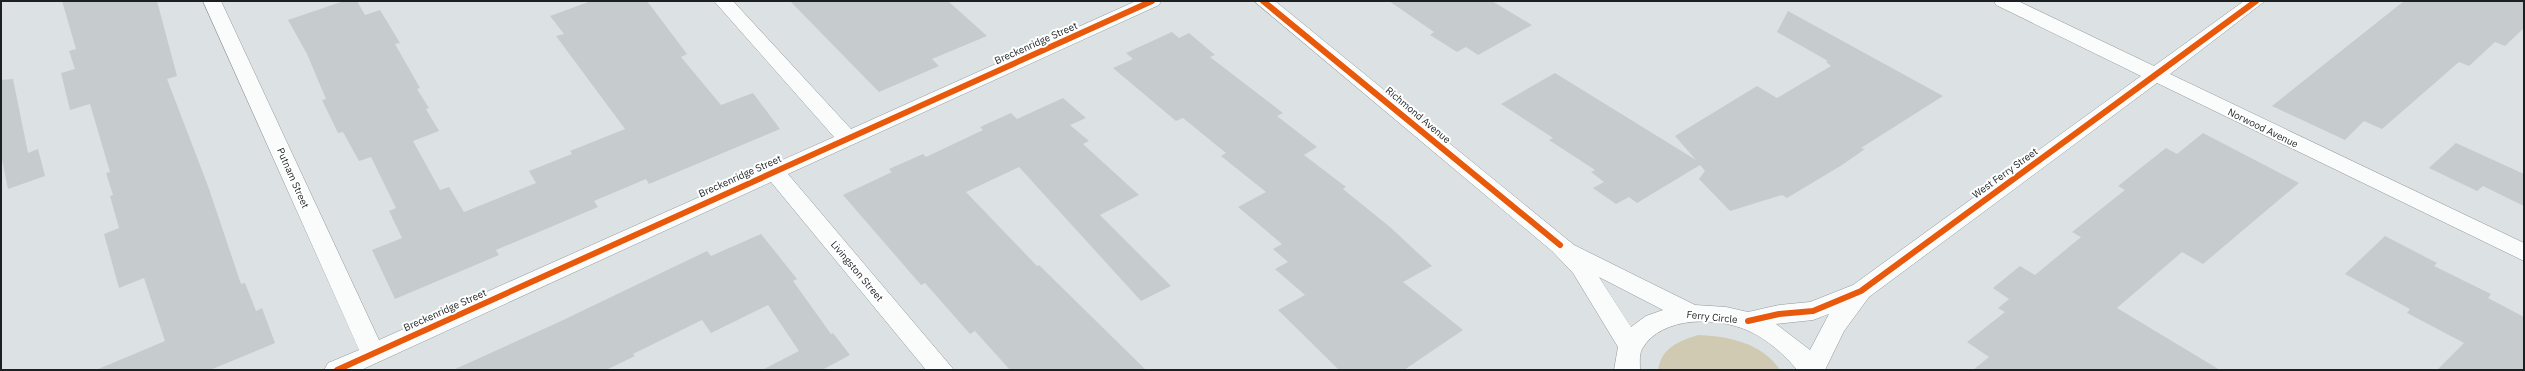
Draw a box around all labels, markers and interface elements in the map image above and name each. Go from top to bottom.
street label: Breckenridge Street [993,19,1080,67]
street label: Richmond Avenue [1383,84,1454,146]
street label: Norwood Avenue [2226,105,2301,151]
street label: West Ferry Street [1970,145,2041,201]
street label: Putnam Street [274,146,312,211]
street label: Breckenridge Street [697,152,784,200]
street label: Livingston Street [828,238,886,304]
street label: Breckenridge Street [402,286,489,334]
street label: Ferry Circle [1686,308,1739,326]

